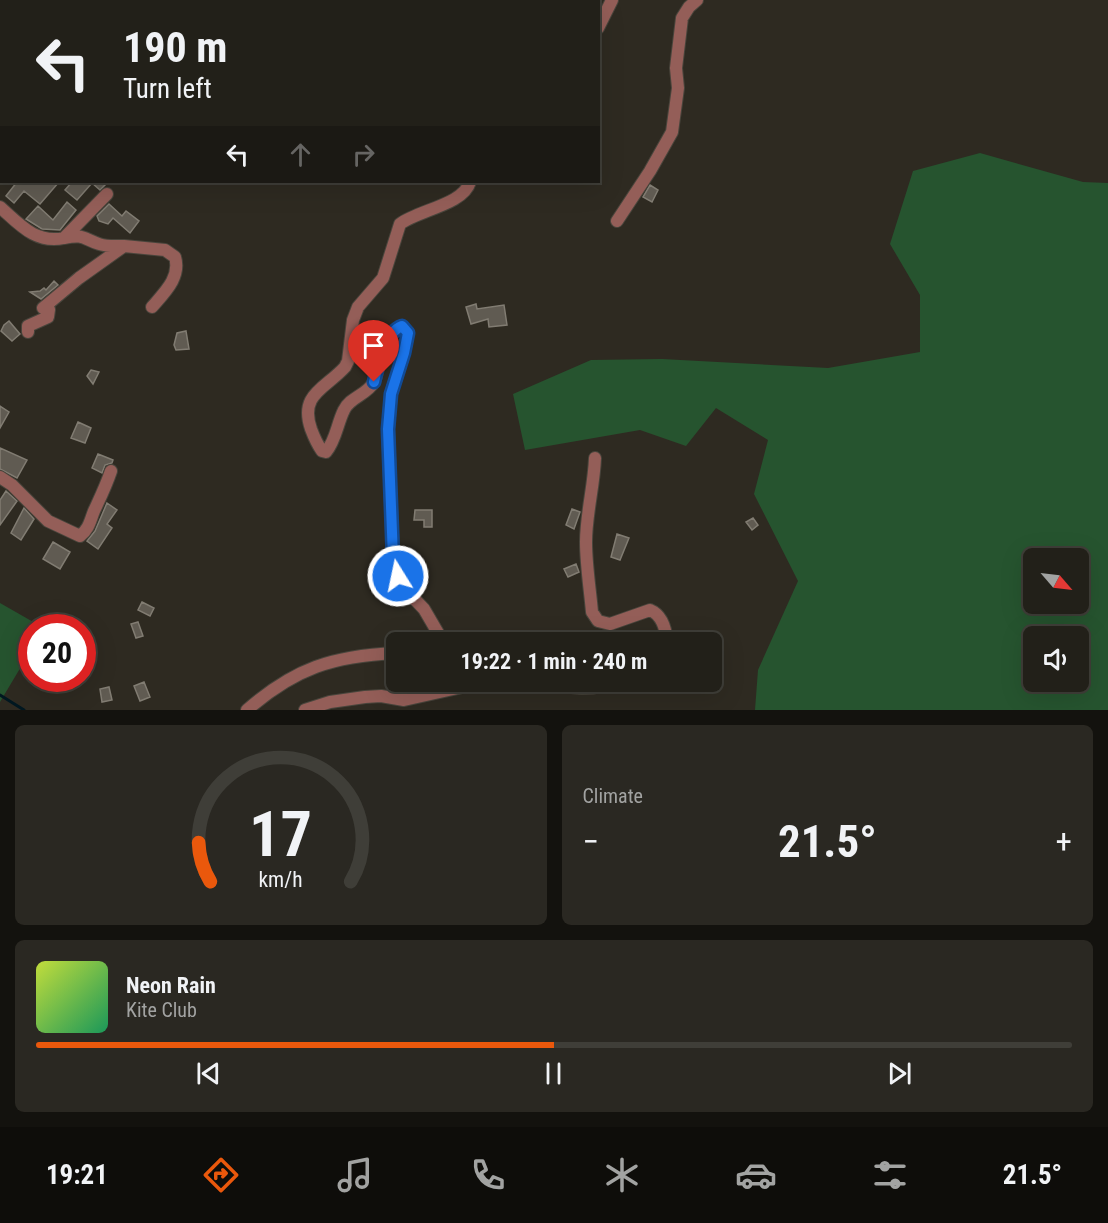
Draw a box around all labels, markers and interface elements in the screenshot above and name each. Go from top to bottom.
text: 190 m [123,23,228,72]
icon: left [24,24,102,102]
text: Turn left [123,73,212,105]
icon: left [221,138,254,171]
icon: ahead [284,138,317,171]
icon: right [347,138,380,171]
pin [348,320,399,382]
icon: arrive [357,329,390,362]
position arrow [366,544,430,608]
north arrow [1023,548,1089,614]
map controls [1023,548,1089,692]
speed limit sign: 20 [18,614,96,692]
button: sound [1023,626,1089,692]
text: 19:22 · 1 min · 240 m [461,649,647,674]
text: Climate [583,784,643,808]
text: 17 [249,798,312,871]
text: 21.5° [778,815,877,868]
text: − [583,822,599,861]
text: + [1056,822,1072,861]
text: km/h [259,867,303,892]
text: Neon Rain [126,973,216,998]
text: Kite Club [126,998,197,1022]
icon: previous [192,1057,225,1090]
icon: pause [537,1057,570,1090]
icon: next [883,1057,916,1090]
icon: directions [200,1154,242,1196]
icon: music [334,1154,376,1196]
icon: phone [467,1154,509,1196]
icon: climate [601,1154,643,1196]
icon: car [735,1154,777,1196]
icon: filters [869,1154,911,1196]
text: 19:21 [46,1159,108,1191]
text: 21.5° [1003,1159,1062,1191]

